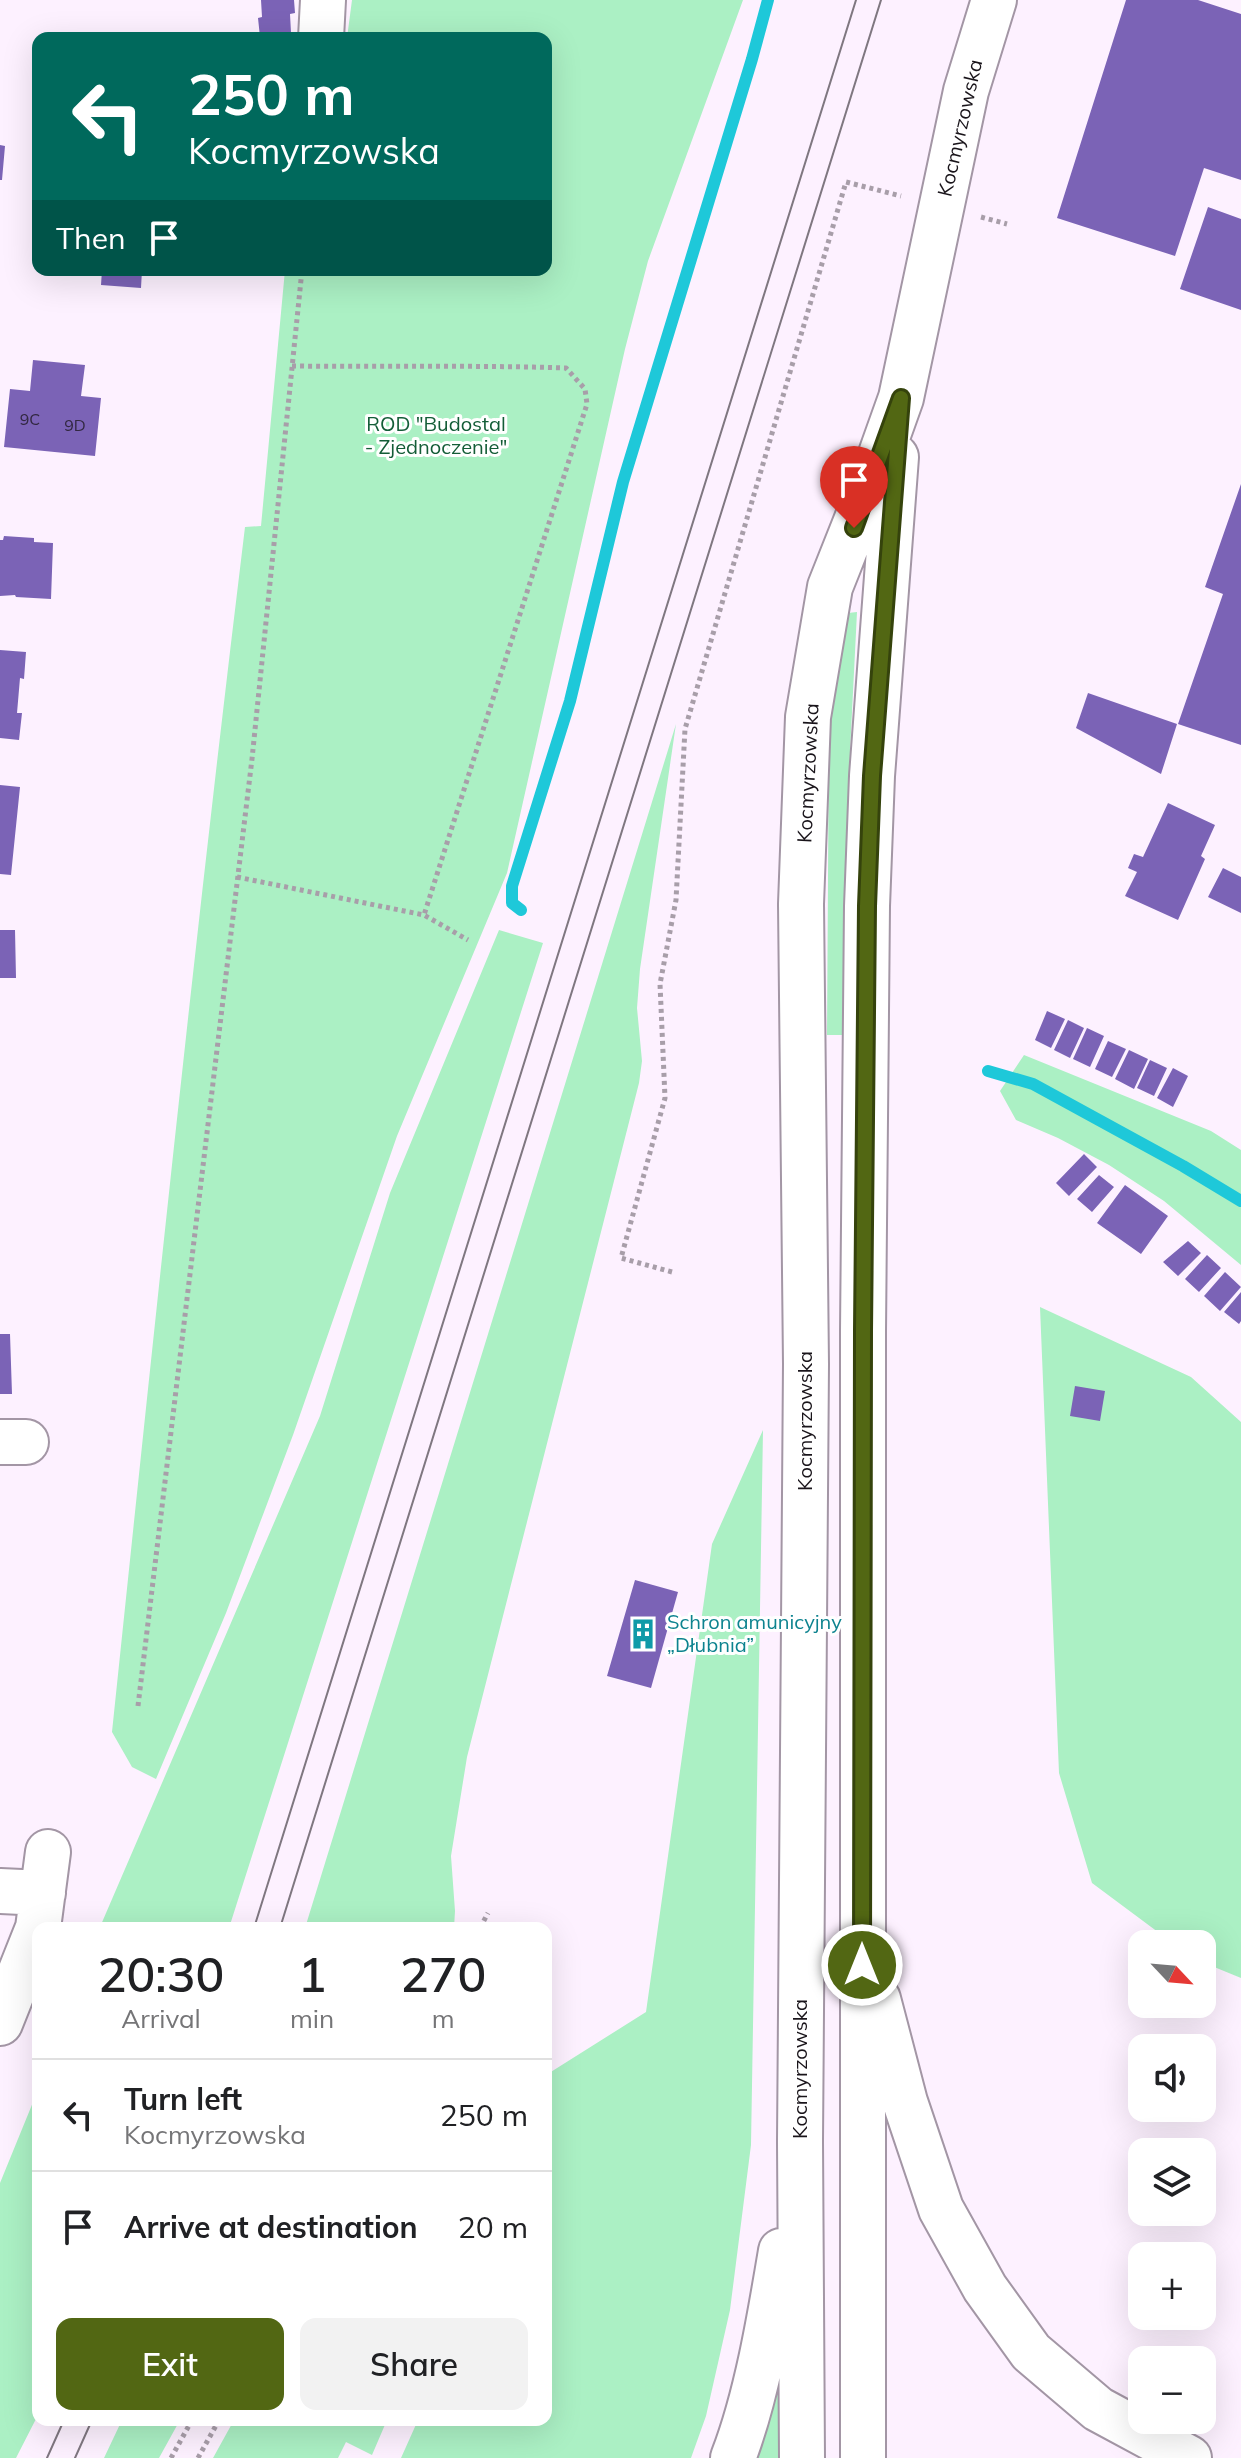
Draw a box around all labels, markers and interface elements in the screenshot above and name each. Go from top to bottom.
street label: Kocmyrzowska [932,57,987,199]
text: 250 m [188,59,355,129]
icon: left [56,64,160,168]
text: Kocmyrzowska [188,128,440,173]
icon: arrive [142,216,186,260]
text: Then [56,219,126,257]
house number: 9C [20,409,40,429]
park label: ROD "Budostal - Zjednoczenie" [365,411,507,459]
house number: 9D [64,415,86,435]
pin [820,446,888,528]
icon: arrive [832,458,876,502]
street label: Kocmyrzowska [791,702,824,843]
street label: Kocmyrzowska [792,1351,817,1491]
place label: Schron amunicyjny „Dłubnia” [667,1609,842,1657]
building icon: Schron amunicyjny „Dłubnia” [626,1617,660,1651]
position arrow [820,1923,904,2007]
north arrow [1128,1930,1216,2018]
map controls [1128,1930,1216,2434]
text: 20:30 [98,1944,224,2004]
text: 1 [298,1944,326,2004]
text: 270 [400,1944,486,2004]
street label: Kocmyrzowska [787,1999,812,2139]
text: Arrival [121,2002,201,2035]
text: min [290,2002,334,2035]
text: m [432,2002,455,2035]
button: sound [1128,2034,1216,2122]
text: Turn left [124,2080,242,2118]
icon: left [56,2093,100,2137]
text: 250 m [440,2096,528,2134]
text: Kocmyrzowska [124,2118,306,2151]
button: layers [1128,2138,1216,2226]
icon: arrive [56,2205,100,2249]
text: Arrive at destination [124,2208,418,2246]
text: 20 m [458,2208,528,2246]
button: + [1128,2242,1216,2330]
button: Exit [56,2318,284,2410]
button: Share [300,2318,528,2410]
button: − [1128,2346,1216,2434]

